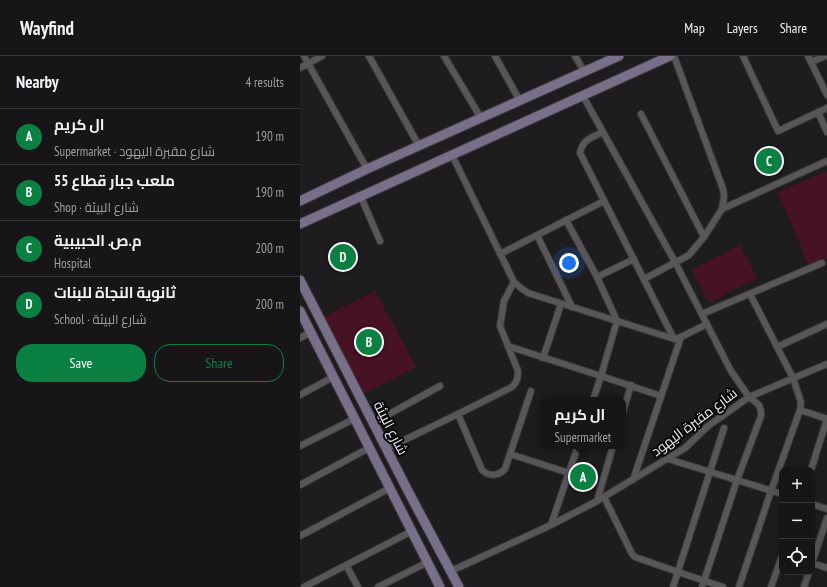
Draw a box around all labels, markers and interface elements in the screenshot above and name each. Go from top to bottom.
text: Wayfind [20,16,74,40]
text: Map [684,19,705,37]
text: Layers [727,19,758,37]
text: Share [780,19,807,37]
text: Nearby [16,71,59,93]
text: 4 results [245,74,284,91]
text: ال كريم [54,115,105,134]
text: A [26,128,32,145]
text: 190 m [255,128,284,145]
text: Supermarket · شارع مقبرة اليهود [54,143,215,160]
pin: C [756,146,782,176]
text: ملعب جبار قطاع 55 [54,171,175,190]
text: B [26,184,32,201]
text: 190 m [255,184,284,201]
text: Shop · شارع البيئة [54,199,139,216]
text: م.ص. الحبيبية [54,231,142,250]
text: C [26,240,32,257]
text: 200 m [255,240,284,257]
pin: D [330,242,356,272]
your location [559,253,579,273]
text: Hospital [54,255,91,272]
text: ثانوية النجاة للبنات [54,283,176,302]
text: D [26,296,32,313]
text: 200 m [255,296,284,313]
text: School · شارع البيئة [54,311,146,328]
pin: B [356,327,382,357]
button: Save [16,344,146,382]
button: Share [154,344,284,382]
street label: شارع مقبرة اليهود [647,384,741,460]
popup [540,397,626,449]
street label: شارع البيئة [370,398,412,458]
text: ال كريم [555,405,605,424]
text: Supermarket [555,429,611,446]
pin: A [570,462,596,492]
map controls [779,467,815,575]
button: + [779,467,815,503]
button: − [779,503,815,539]
button: locate [779,539,815,575]

